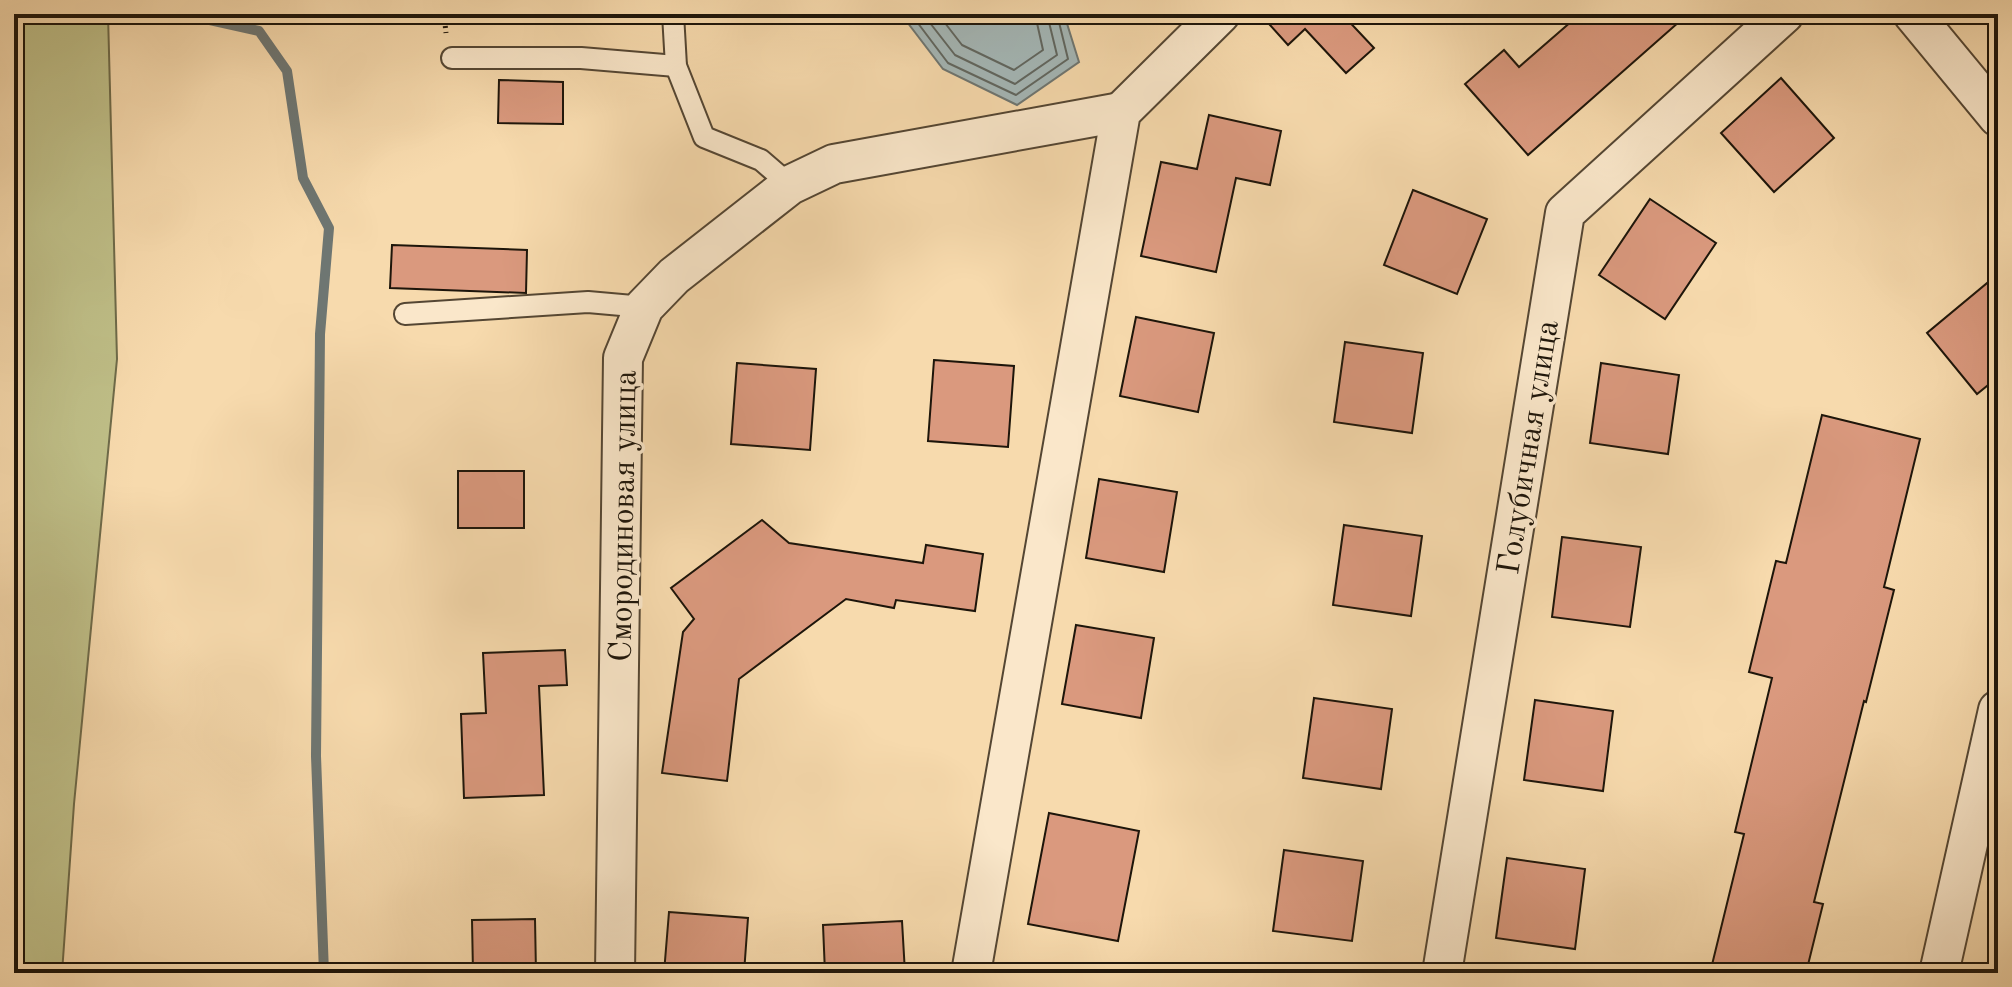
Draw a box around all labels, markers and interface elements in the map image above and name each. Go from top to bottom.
street label: Голубичная улица [1494,318,1566,577]
street label: Смородиновая улица [606,369,644,662]

